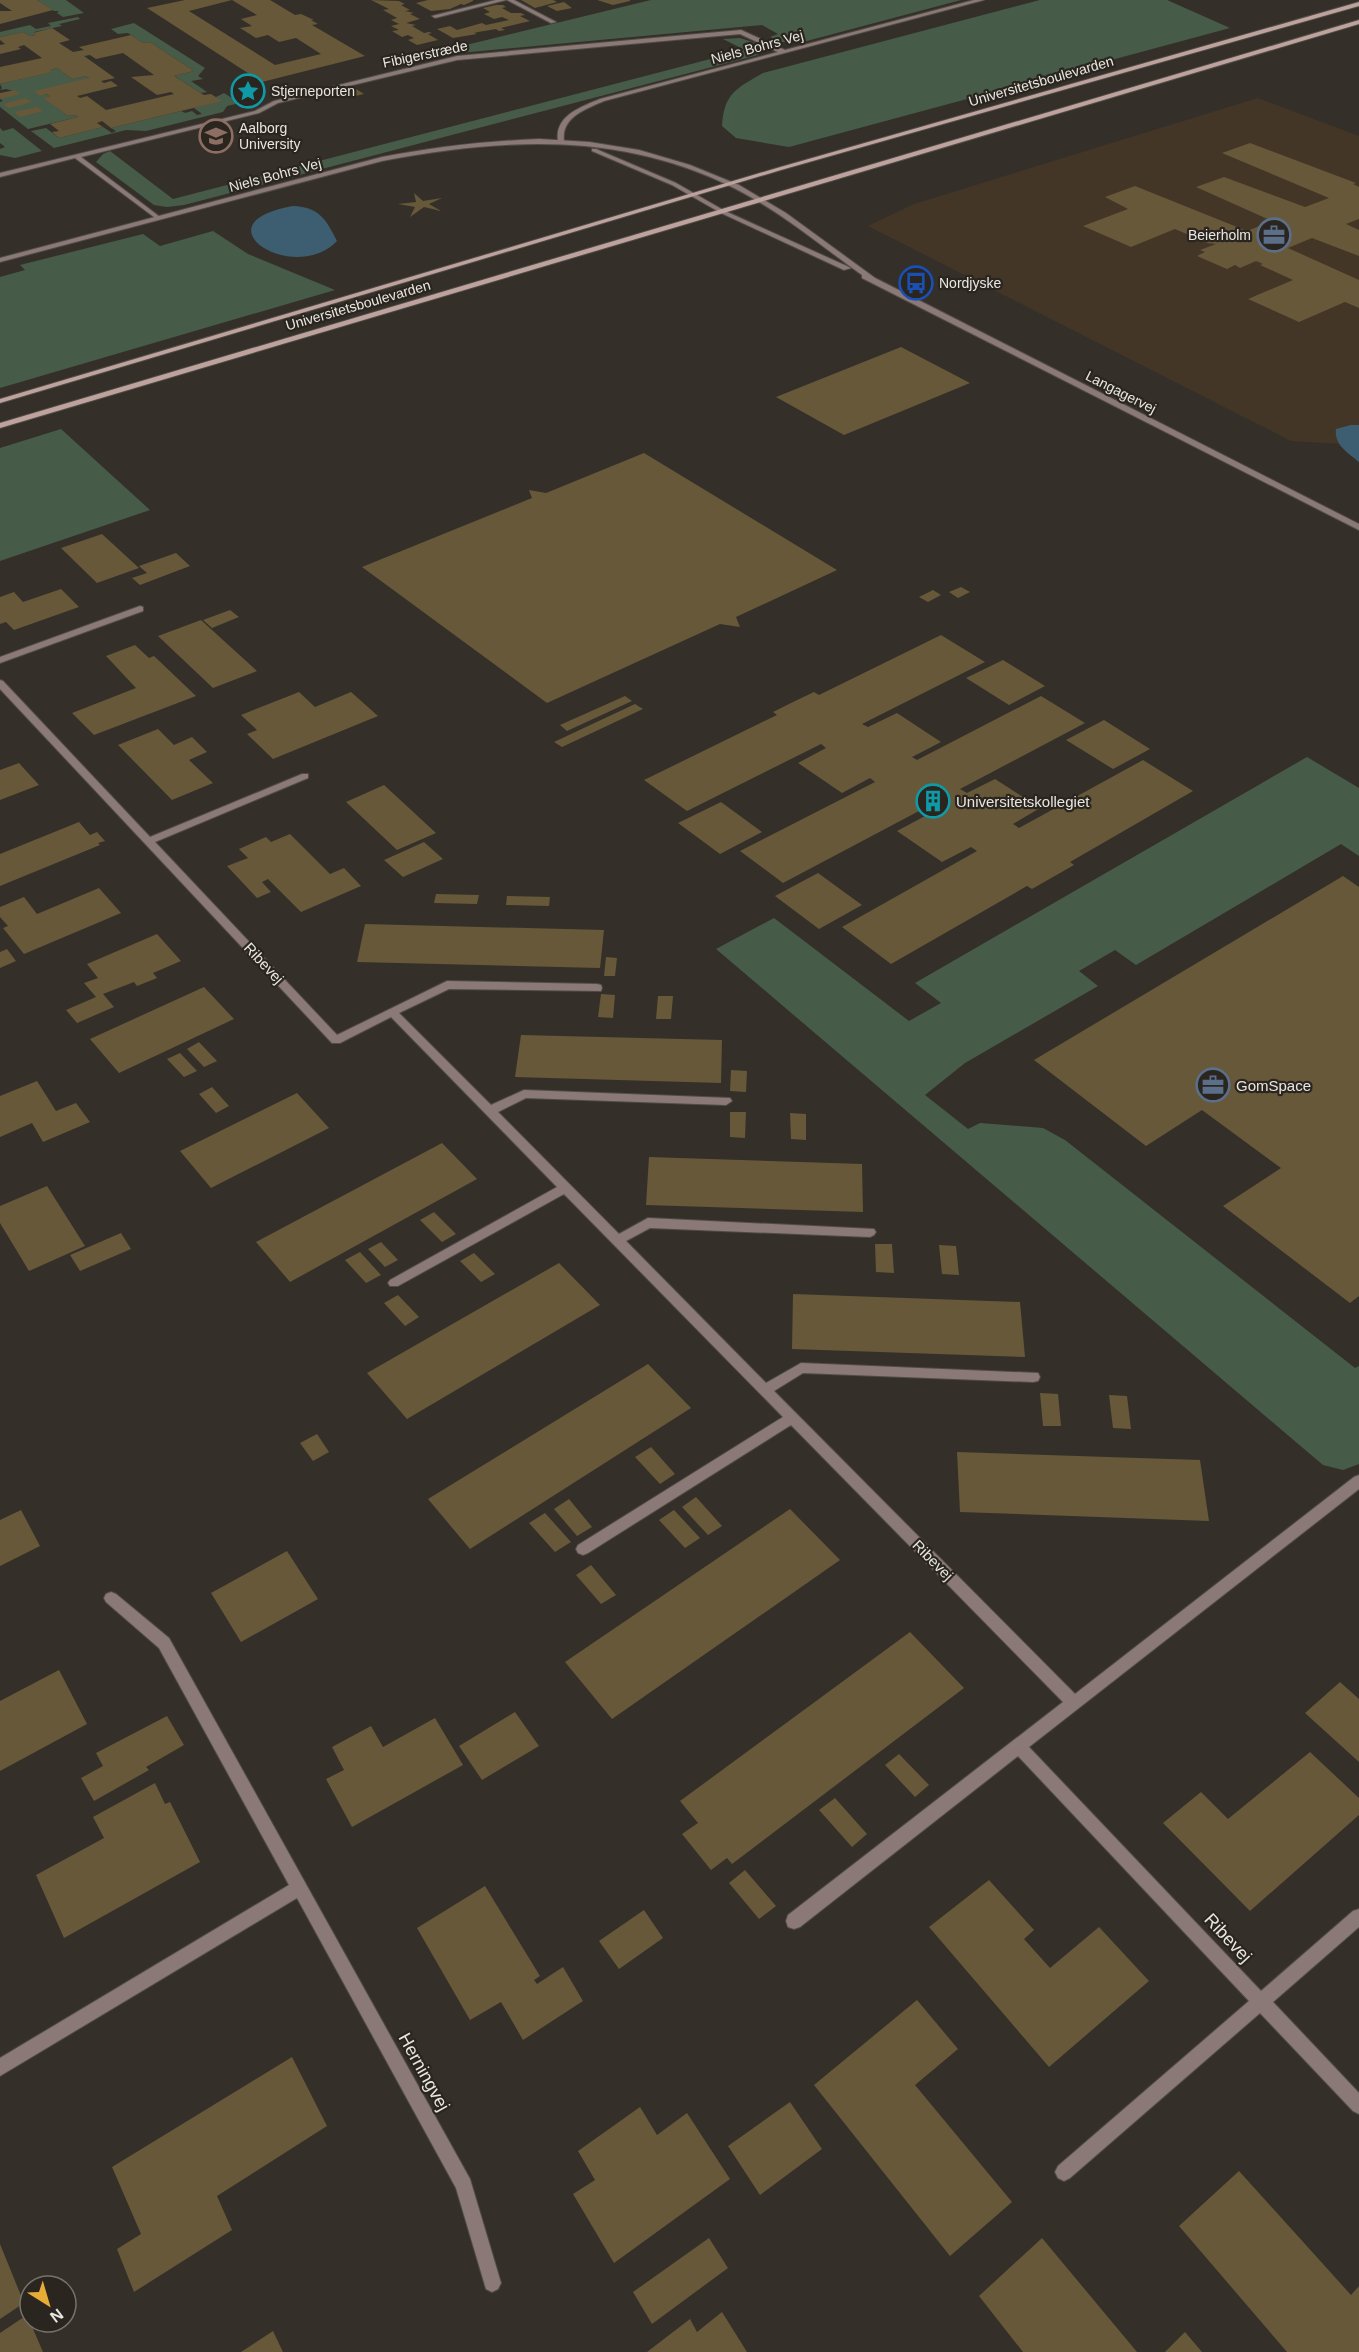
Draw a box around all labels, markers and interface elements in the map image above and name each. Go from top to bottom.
street label: Niels Bohrs Vej [709,27,805,67]
street label: Fibigerstræde [381,37,469,71]
street label: Universitetsboulevarden [967,53,1115,109]
place icon: Stjerneporten [230,73,266,109]
place label: Stjerneporten [271,83,355,99]
school or university icon: Aalborg University [198,118,234,154]
place label: Aalborg University [239,120,300,152]
street label: Niels Bohrs Vej [227,155,323,195]
office icon: Beierholm [1256,217,1292,253]
place label: Beierholm [1188,227,1251,243]
bus stop icon: Nordjyske [898,265,934,301]
place label: Nordjyske [939,275,1001,291]
street label: Universitetsboulevarden [284,277,432,333]
street label: Langagervej [1083,367,1159,417]
building icon: Universitetskollegiet [915,783,951,819]
place label: Universitetskollegiet [956,793,1090,810]
street label: Ribevej [241,939,287,987]
office icon: GomSpace [1195,1067,1231,1103]
place label: GomSpace [1236,1077,1311,1094]
street label: Ribevej [909,1536,957,1584]
street label: Ribevej [1200,1909,1256,1967]
street label: Herningvej [394,2030,454,2114]
north arrow [18,2274,78,2334]
text: N [47,2305,66,2326]

